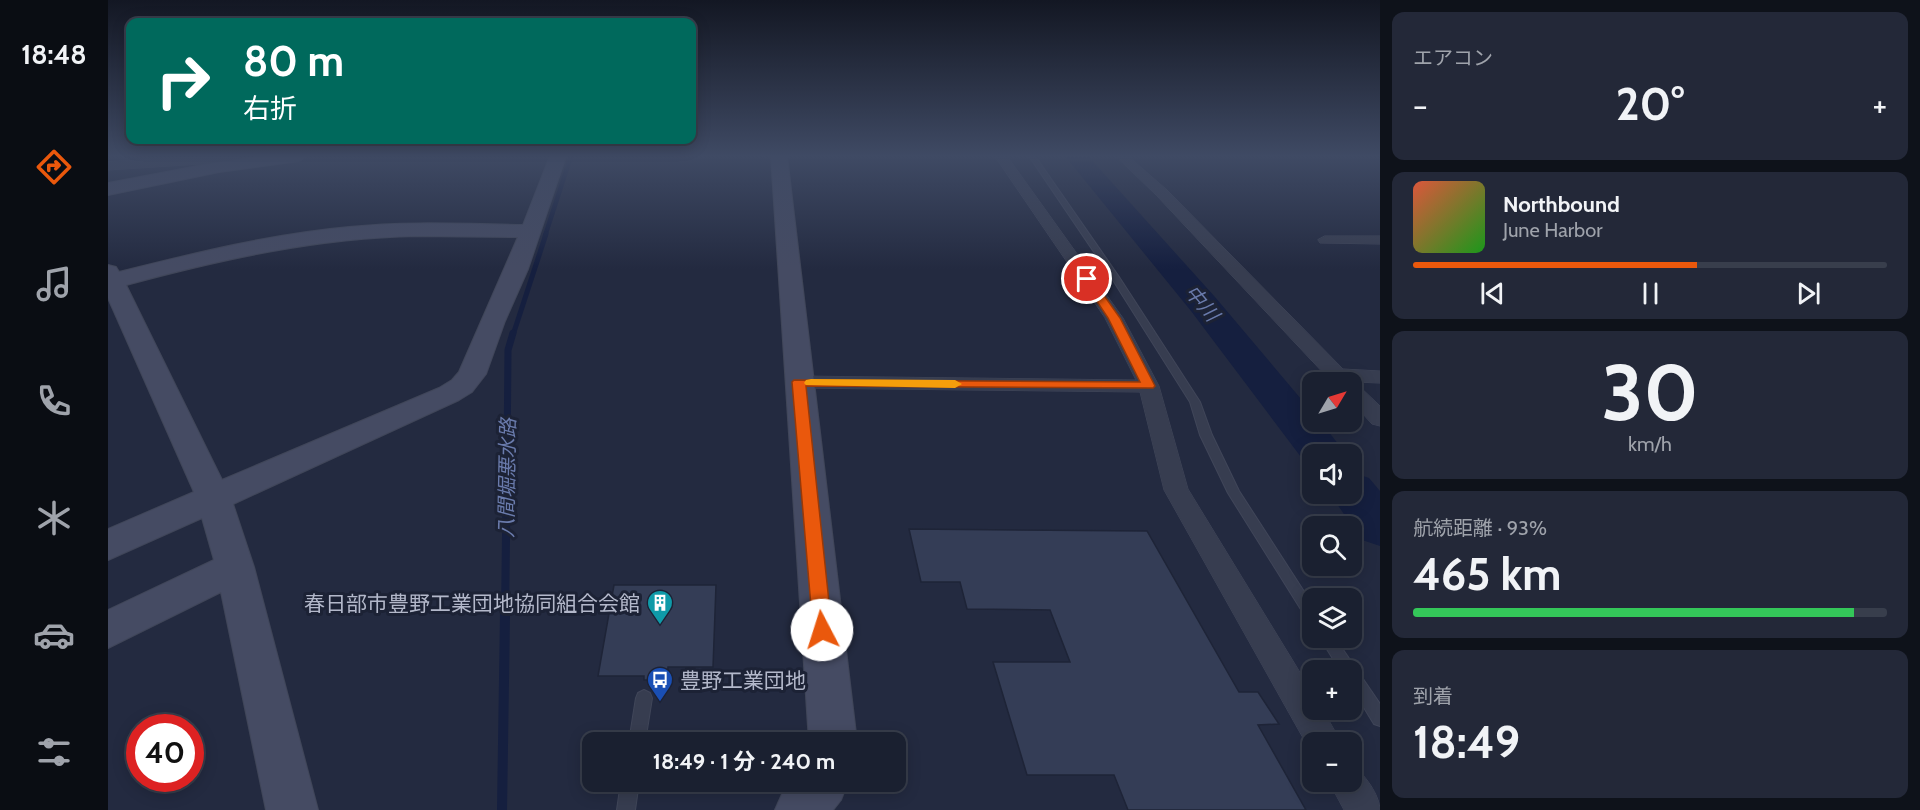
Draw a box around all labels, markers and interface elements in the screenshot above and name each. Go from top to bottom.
text: 80 m [243,35,344,87]
text: 18:48 [21,38,87,71]
icon: right [144,42,222,120]
text: エアコン [1413,46,1493,70]
text: 20° [1616,77,1684,131]
text: − [1413,85,1428,125]
text: + [1872,85,1887,125]
text: 右折 [243,92,297,125]
icon: directions [33,146,75,188]
text: Northbound [1503,191,1620,218]
text: June Harbor [1503,218,1603,242]
pin [1061,253,1112,304]
icon: arrive [1070,262,1103,295]
icon: music [33,263,75,305]
icon: previous [1476,277,1509,310]
icon: pause [1634,277,1667,310]
icon: next [1792,277,1825,310]
water label: 中川 [1180,280,1225,328]
text: 30 [1601,345,1699,440]
north arrow [1302,372,1362,432]
map controls [1302,372,1362,792]
icon: phone [33,380,75,422]
water label: 八間堀悪水路 [494,416,520,538]
text: km/h [1628,432,1672,456]
button: sound [1302,444,1362,504]
icon: climate [33,497,75,539]
button: search [1302,516,1362,576]
text: 航続距離 · 93% [1413,516,1547,540]
text: 465 km [1413,547,1561,601]
building icon: 春日部市豊野工業団地協同組合会館 [645,588,675,626]
button: layers [1302,588,1362,648]
place label: 春日部市豊野工業団地協同組合会館 [304,591,640,616]
position arrow [790,598,854,662]
icon: car [33,614,75,656]
button: + [1302,660,1362,720]
bus stop icon: 豊野工業団地 [645,665,675,703]
place label: 豊野工業団地 [680,668,806,693]
text: 到着 [1413,684,1453,708]
speed limit sign: 40 [126,714,204,792]
text: 18:49 [1413,715,1520,769]
icon: filters [33,731,75,773]
button: − [1302,732,1362,792]
text: 18:49 · 1 分 · 240 m [653,748,835,775]

